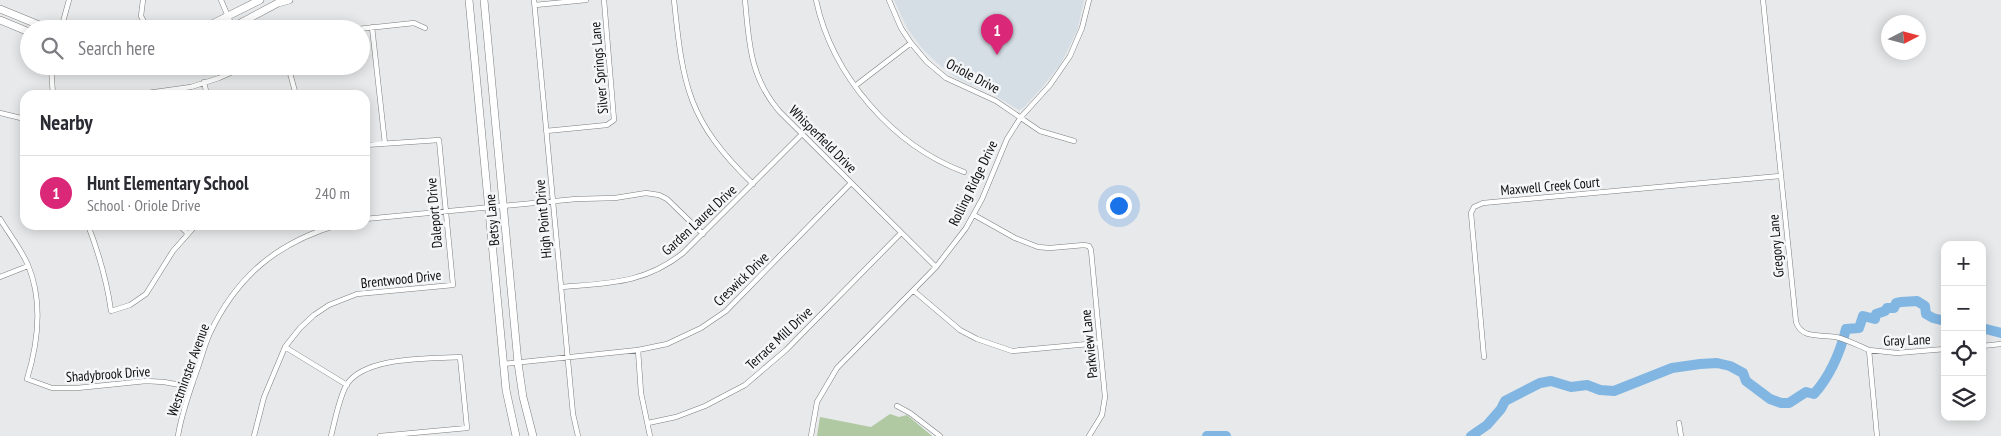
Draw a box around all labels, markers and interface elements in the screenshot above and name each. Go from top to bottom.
pin: 1 [981,14,1013,55]
north arrow [1881,15,1926,60]
search box [20,20,370,75]
street label: Silver Springs Lane [586,21,612,115]
icon: search [38,34,66,62]
text: Search here [78,36,155,60]
street label: Oriole Drive [943,54,1003,98]
street label: Whisperfield Drive [785,101,861,177]
text: Nearby [40,109,93,136]
street label: Rolling Ridge Drive [945,137,1002,229]
text: Hunt Elementary School [87,171,249,195]
street label: Maxwell Creek Court [1500,173,1600,199]
street label: Daleport Drive [422,177,446,249]
street label: High Point Drive [531,179,555,259]
street label: Garden Laurel Drive [658,181,740,259]
text: 1 [52,183,60,203]
text: 240 m [315,183,350,203]
street label: Betsy Lane [481,193,503,247]
your location [1106,193,1132,219]
text: School · Oriole Drive [87,195,201,215]
street label: Gregory Lane [1764,213,1788,278]
map controls [1941,241,1986,421]
button: + [1941,241,1986,286]
street label: Creswick Drive [709,248,773,310]
street label: Brentwood Drive [360,266,442,292]
button: − [1941,286,1986,331]
street label: Terrace Mill Drive [742,303,816,373]
street label: Parkview Lane [1076,309,1102,379]
street label: Westminster Avenue [163,321,213,419]
street label: Gray Lane [1883,330,1931,350]
button: locate [1941,331,1986,376]
street label: Shadybrook Drive [65,362,151,386]
button: layers [1941,376,1986,421]

